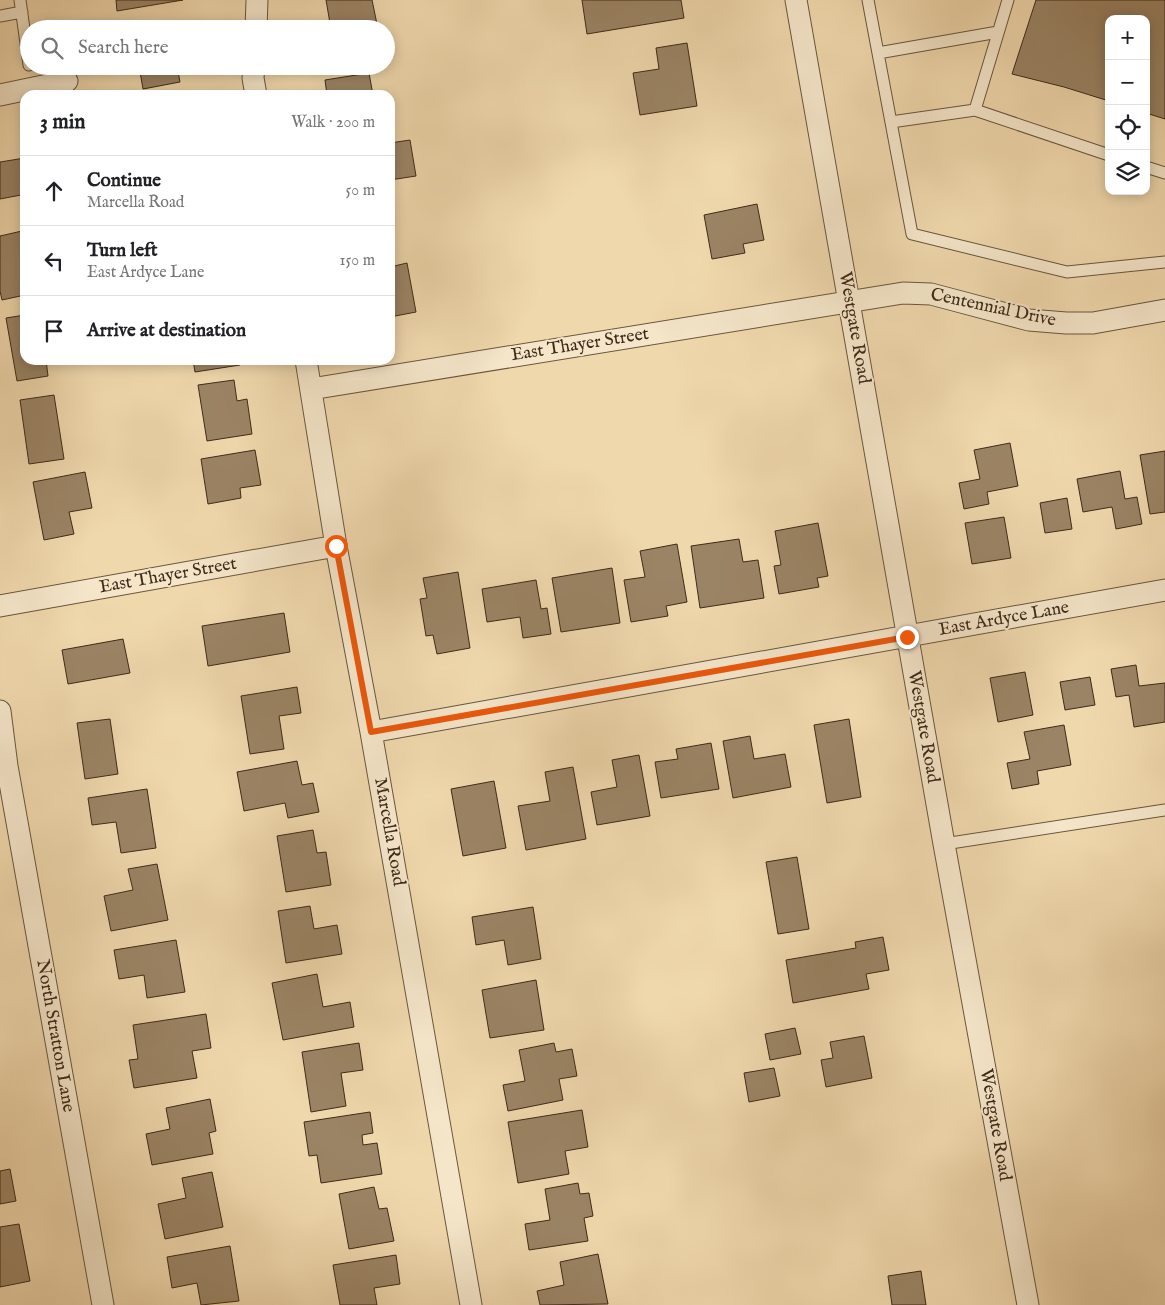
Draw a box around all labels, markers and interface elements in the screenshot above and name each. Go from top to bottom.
map controls [1105,15,1150,195]
button: + [1105,15,1150,60]
search box [20,20,395,75]
icon: search [38,34,66,62]
text: Search here [78,36,169,60]
button: − [1105,60,1150,105]
button: locate [1105,105,1150,150]
text: 3 min [40,109,85,136]
text: Walk · 200 m [291,113,375,133]
button: layers [1105,150,1150,195]
text: Continue [87,169,161,193]
icon: ahead [40,177,68,205]
text: 50 m [346,181,375,201]
text: Marcella Road [87,193,184,213]
text: Turn left [87,239,158,263]
icon: left [40,247,68,275]
text: 150 m [340,251,375,271]
text: East Ardyce Lane [87,263,204,283]
street label: Westgate Road [833,270,875,386]
street label: Centennial Drive [928,283,1058,333]
icon: arrive [40,317,68,345]
text: Arrive at destination [87,319,246,343]
street label: East Thayer Street [509,323,651,367]
route start [325,535,348,558]
street label: East Thayer Street [97,553,239,599]
street label: East Ardyce Lane [937,596,1071,642]
route end [896,626,919,649]
street label: Westgate Road [902,669,944,785]
street label: Marcella Road [368,776,410,888]
street label: North Stratton Lane [30,958,80,1114]
street label: Westgate Road [974,1067,1016,1183]

